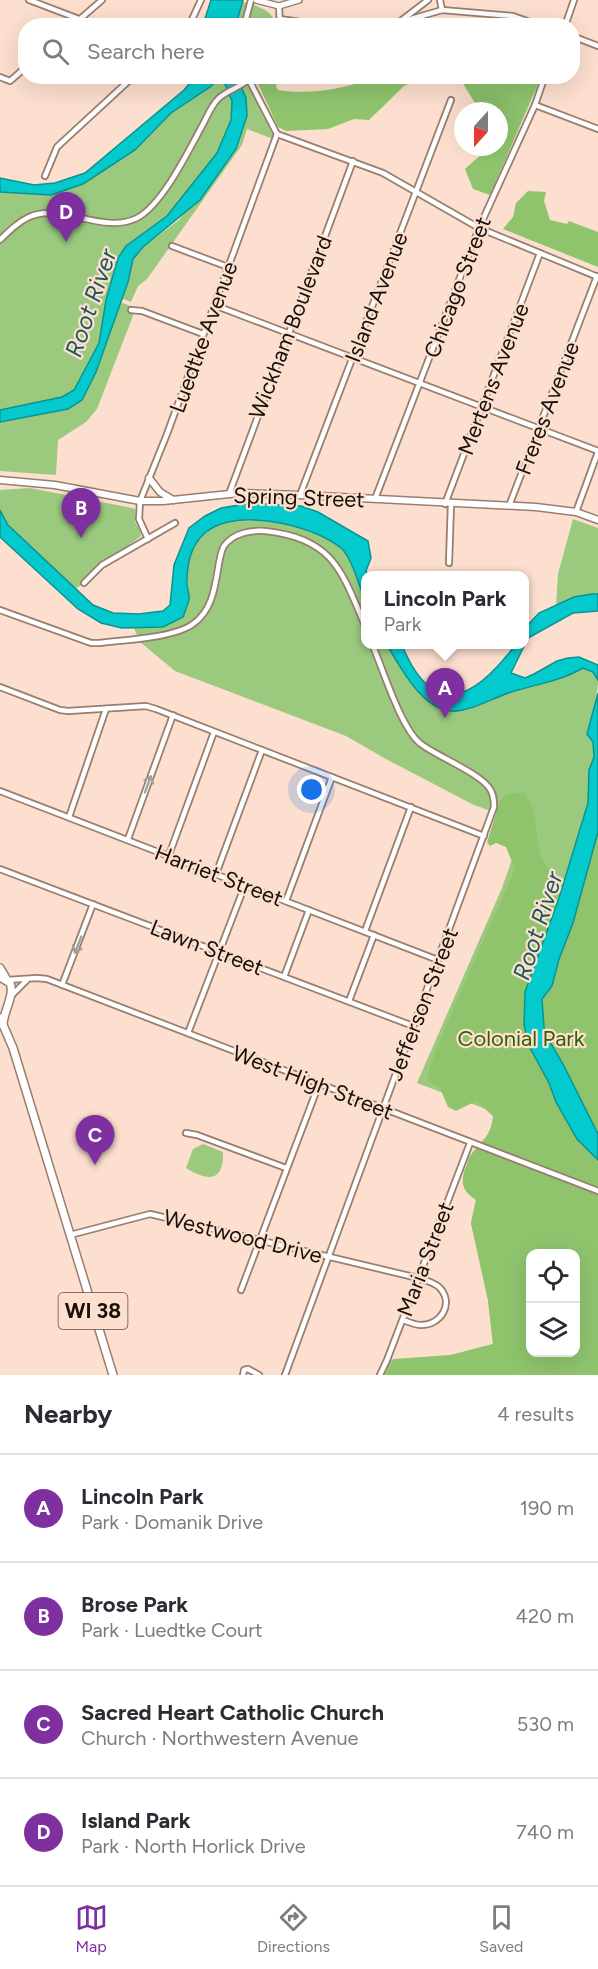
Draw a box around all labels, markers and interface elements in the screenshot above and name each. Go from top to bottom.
search box [18,18,580,84]
icon: search [39,35,72,68]
text: Search here [87,38,205,65]
north arrow [454,102,508,156]
pin: D [46,192,86,242]
street label: Chicago Street [418,213,497,362]
street label: Island Avenue [339,228,414,366]
street label: Wickham Boulevard [243,232,338,423]
water label: Root River [59,244,123,361]
street label: Luedtke Avenue [164,258,243,417]
street label: Mertens Avenue [452,299,535,459]
street label: Freres Avenue [510,338,585,479]
street label: Spring Street [233,482,365,513]
pin: B [62,488,100,538]
popup [361,571,529,649]
text: Lincoln Park [384,585,506,612]
text: Park [384,612,422,636]
pin: A [426,668,464,718]
your location [297,775,326,804]
one-way arrow [143,776,154,794]
street label: Harriet Street [151,839,287,912]
water label: Root River [506,867,569,984]
street label: Lawn Street [146,914,267,981]
street label: Jefferson Street [381,924,464,1084]
one-way arrow [71,935,82,954]
park label: Colonial Park [458,1025,585,1052]
street label: West High Street [229,1039,397,1126]
pin: C [76,1116,115,1165]
street label: Maria Street [391,1198,460,1320]
street label: Westwood Drive [161,1204,325,1269]
map controls [526,1249,580,1357]
button: locate [526,1249,580,1303]
road number: WI 38 [58,1293,128,1329]
button: layers [526,1303,580,1357]
text: Nearby [24,1398,112,1430]
text: 4 results [497,1402,574,1426]
text: Lincoln Park [81,1483,204,1510]
text: A [36,1496,51,1520]
text: 190 m [520,1496,574,1520]
text: Park · Domanik Drive [81,1510,263,1534]
text: Brose Park [81,1591,188,1618]
text: B [37,1604,50,1628]
text: 420 m [516,1604,574,1628]
text: Park · Luedtke Court [81,1618,263,1642]
text: Sacred Heart Catholic Church [81,1699,384,1726]
text: C [36,1712,51,1736]
text: 530 m [517,1712,574,1736]
text: Church · Northwestern Avenue [81,1726,358,1750]
text: Island Park [81,1807,191,1834]
text: D [37,1820,51,1844]
text: 740 m [516,1820,574,1844]
text: Park · North Horlick Drive [81,1834,306,1858]
tab: Map [75,1901,108,1956]
tab: Directions [257,1901,330,1956]
tab: Saved [479,1901,523,1956]

